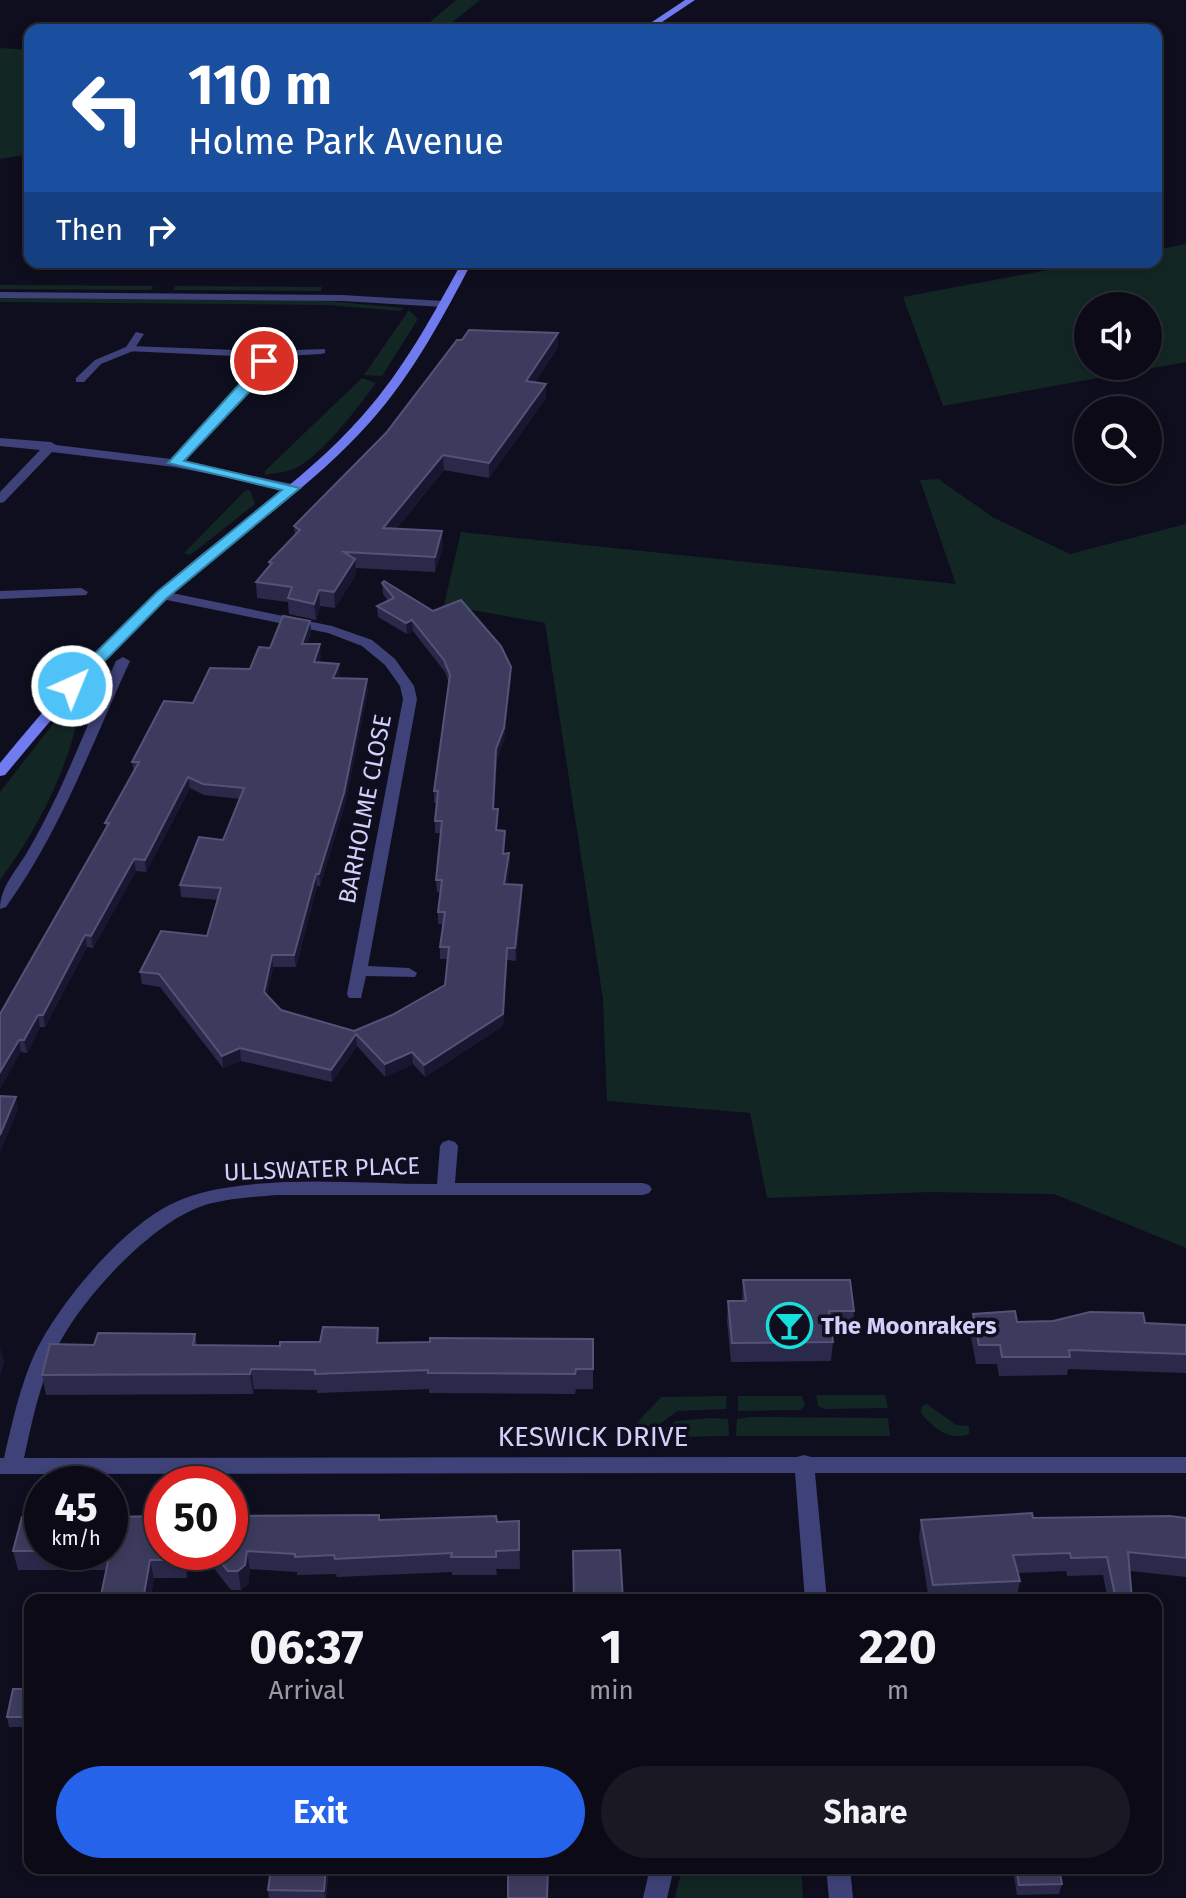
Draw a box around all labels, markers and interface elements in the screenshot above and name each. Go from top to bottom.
text: 110 m [188,52,332,119]
icon: left [56,56,160,160]
text: Holme Park Avenue [188,120,504,164]
icon: right [139,208,183,252]
text: Then [56,212,123,248]
map controls [1074,292,1162,484]
button: sound [1074,292,1162,380]
pin [230,327,298,395]
icon: arrive [242,339,286,383]
button: search [1074,396,1162,484]
position arrow [30,644,114,728]
street label: BARHOLME CLOSE [333,712,397,906]
street label: ULLSWATER PLACE [223,1152,421,1186]
bar icon: The Moonrakers [766,1302,814,1350]
place label: The Moonrakers [821,1312,997,1340]
street label: KESWICK DRIVE [498,1420,688,1453]
speed limit sign: 50 [144,1466,248,1570]
text: 45 [54,1484,98,1532]
text: km/h [51,1526,101,1550]
text: 06:37 [249,1618,364,1676]
text: 1 [600,1618,623,1676]
text: 220 [859,1618,937,1676]
text: Arrival [268,1675,345,1706]
text: min [589,1675,634,1706]
text: m [887,1675,909,1706]
button: Exit [56,1766,585,1858]
button: Share [601,1766,1130,1858]

